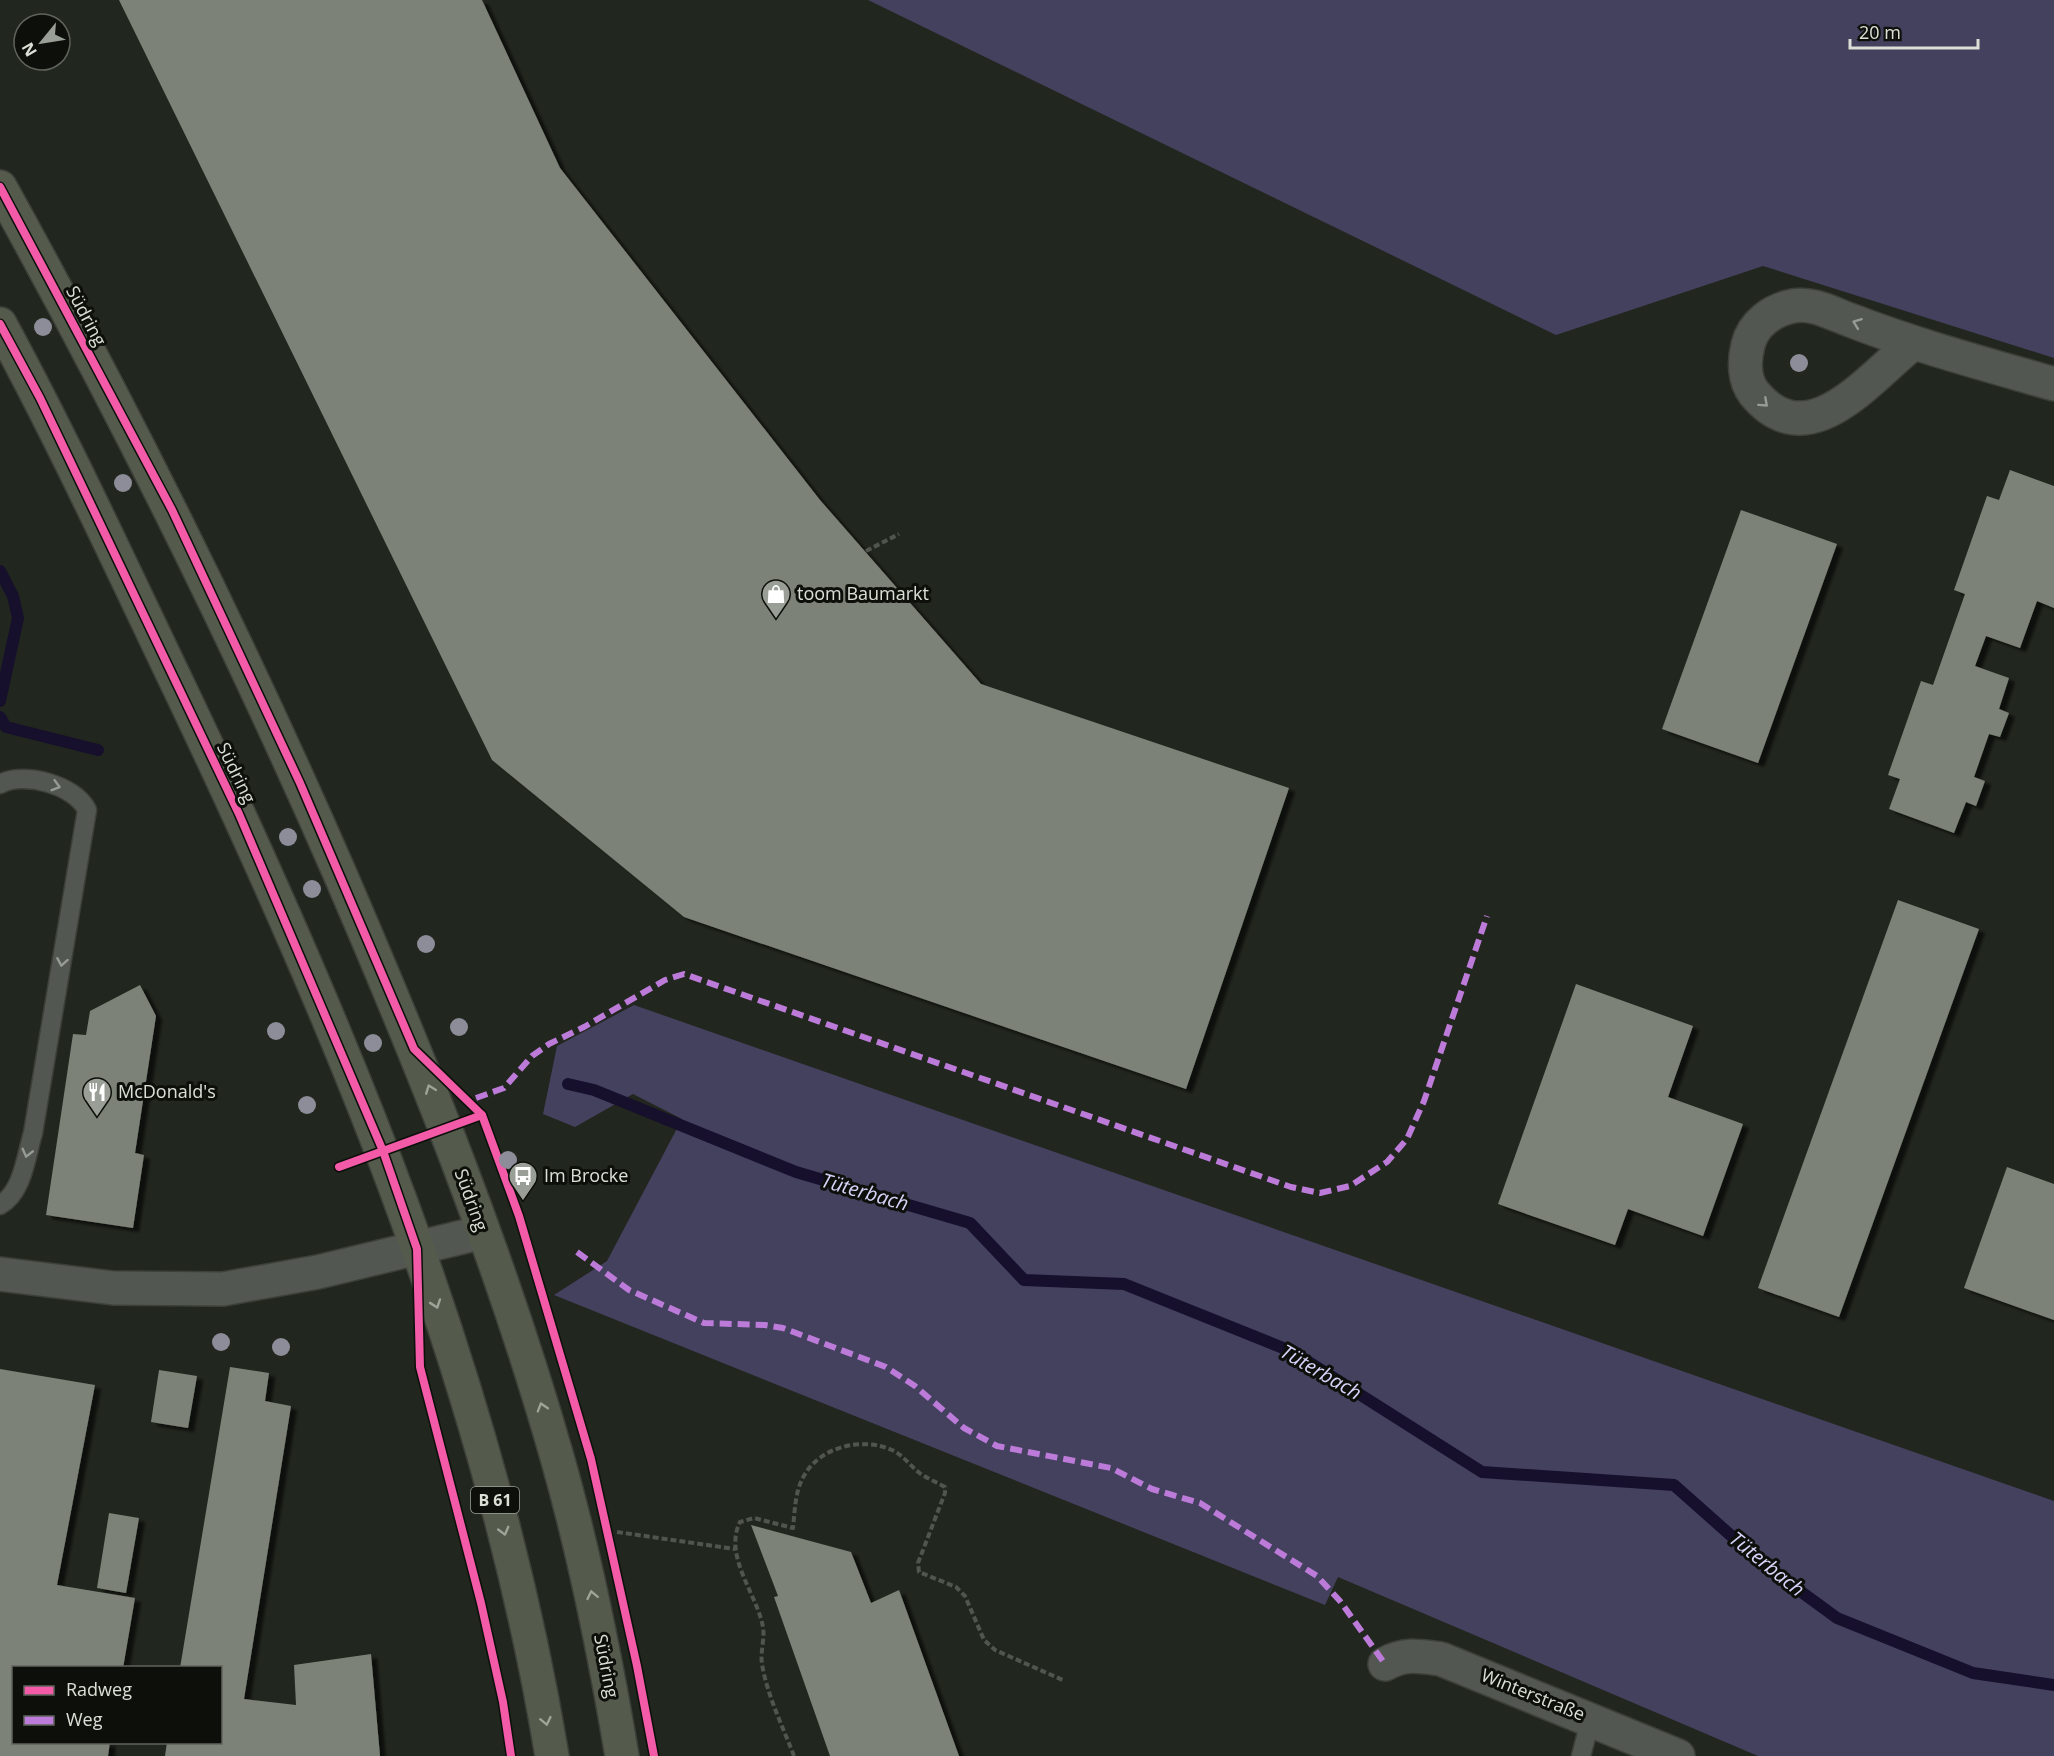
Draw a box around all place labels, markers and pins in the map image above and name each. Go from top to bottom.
shop icon: toom Baumarkt [760,578,792,620]
place label: toom Baumarkt [797,581,929,605]
restaurant icon: McDonald's [81,1076,113,1118]
place label: McDonald's [118,1079,216,1103]
bus stop icon: Im Brocke [507,1160,539,1202]
place label: Im Brocke [544,1163,628,1187]

